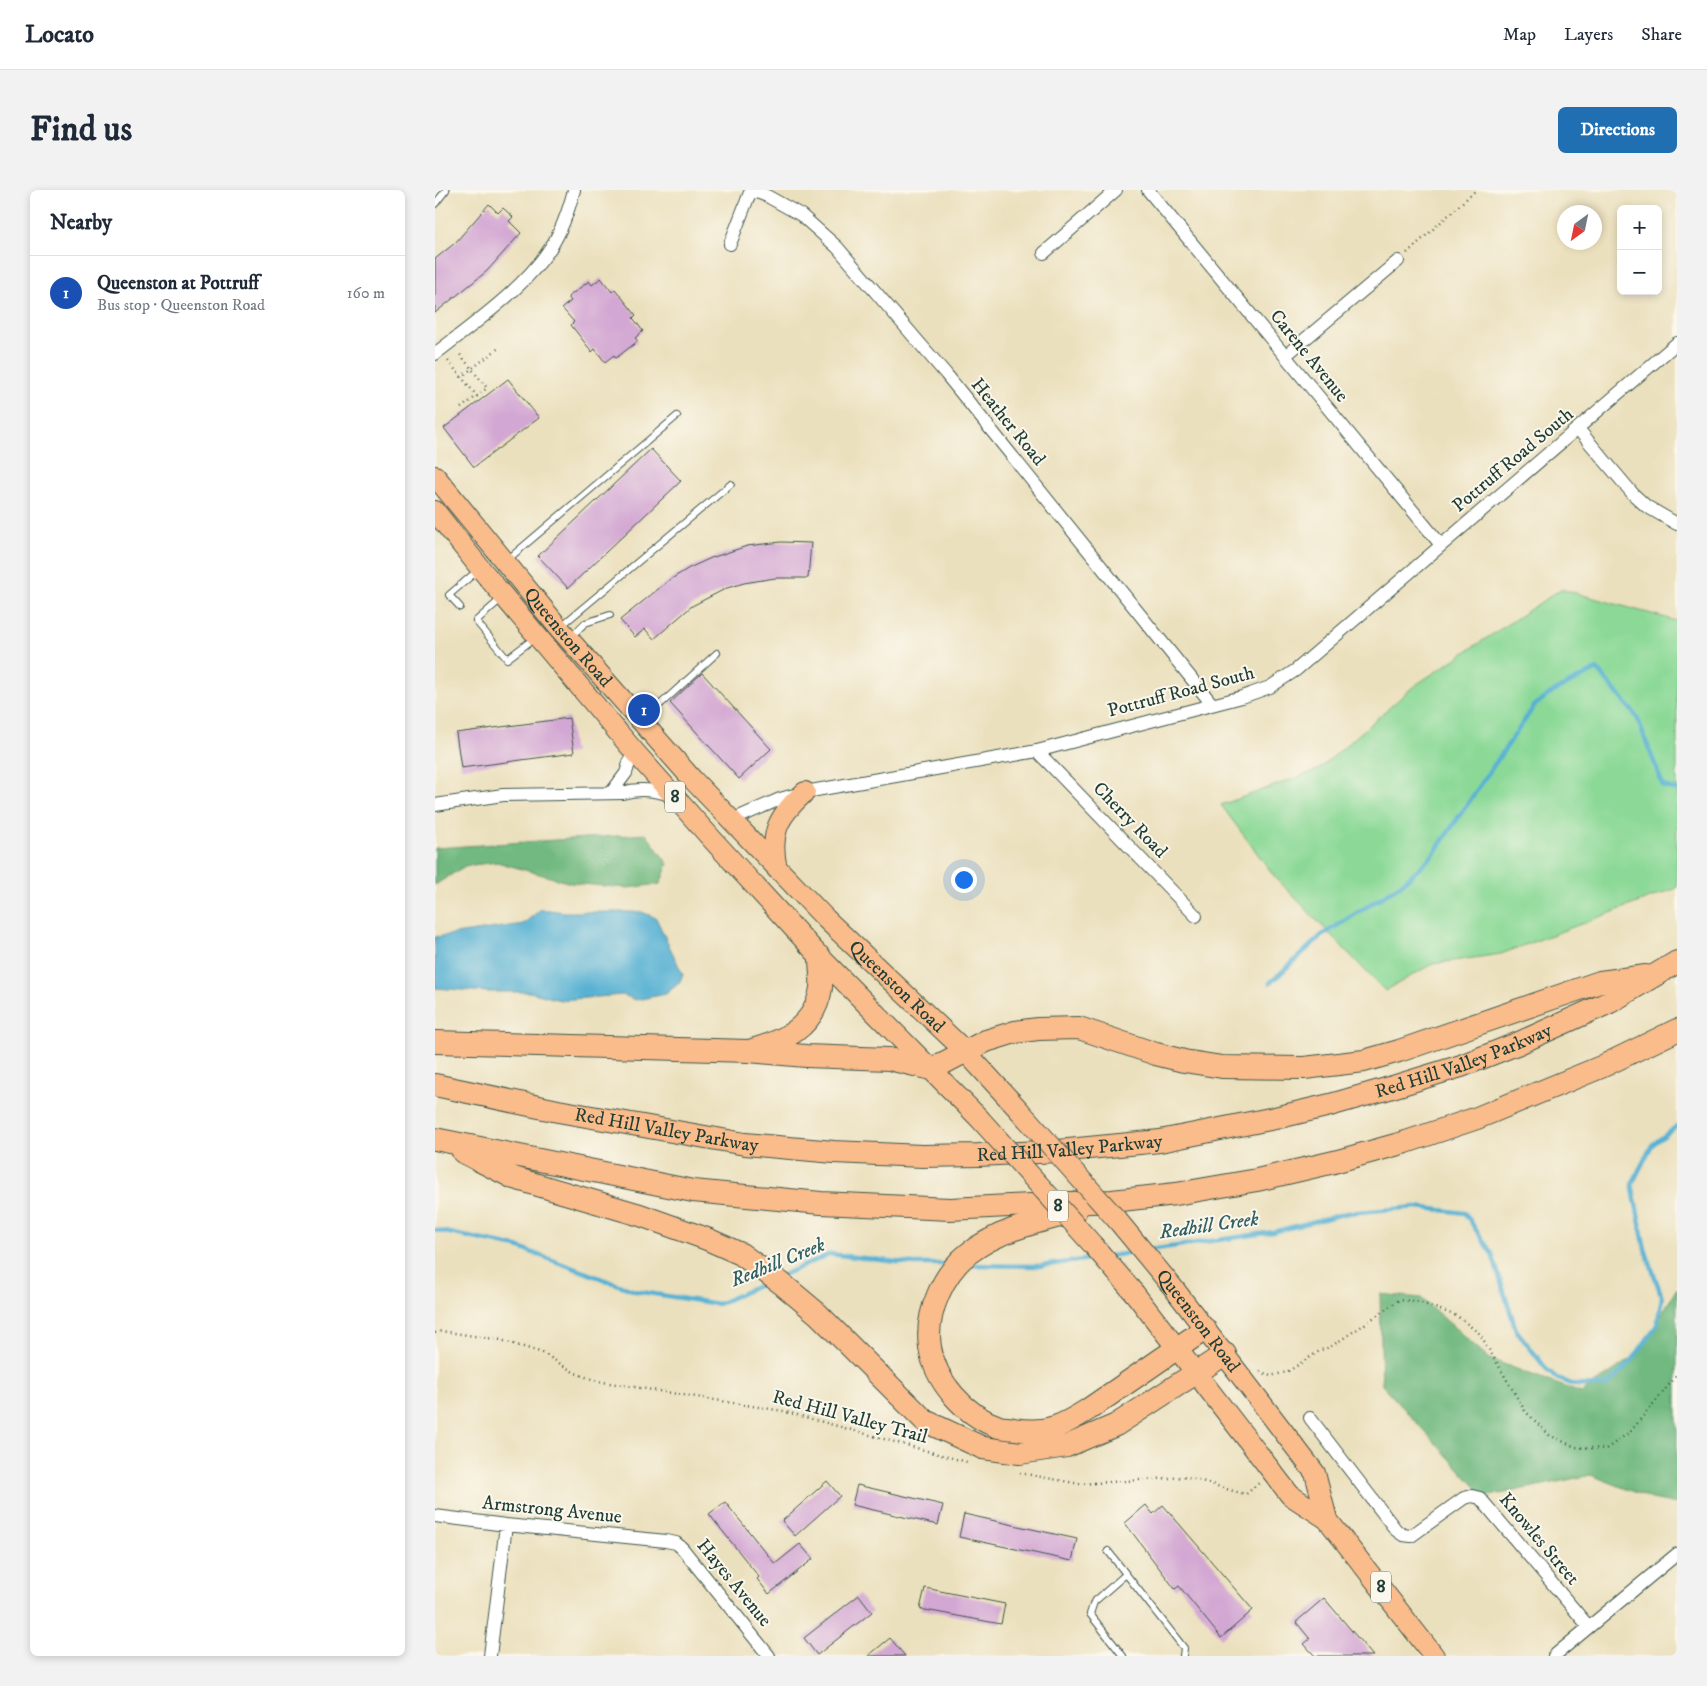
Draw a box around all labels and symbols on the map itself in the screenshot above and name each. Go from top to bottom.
north arrow [1557,205,1602,250]
street label: Carene Avenue [1265,305,1353,407]
street label: Heather Road [966,374,1051,471]
street label: Pottruff Road South [1448,403,1578,517]
street label: Queenston Road [519,583,617,692]
street label: Pottruff Road South [1105,661,1257,723]
pin: 1 [628,691,660,729]
street label: Cherry Road [1088,777,1172,863]
road number: 8 [665,782,685,812]
your location [951,867,977,893]
street label: Queenston Road [844,935,950,1038]
street label: Red Hill Valley Parkway [1372,1018,1556,1103]
street label: Red Hill Valley Parkway [573,1103,761,1157]
street label: Red Hill Valley Parkway [976,1129,1165,1167]
road number: 8 [1048,1190,1068,1222]
water label: Redhill Creek [1157,1207,1261,1245]
water label: Redhill Creek [726,1232,830,1294]
street label: Queenston Road [1151,1265,1246,1377]
street label: Red Hill Valley Trail [770,1385,930,1449]
street label: Knowles Street [1494,1488,1584,1590]
street label: Armstrong Avenue [481,1491,623,1529]
street label: Hayes Avenue [692,1535,776,1632]
road number: 8 [1371,1571,1391,1602]

